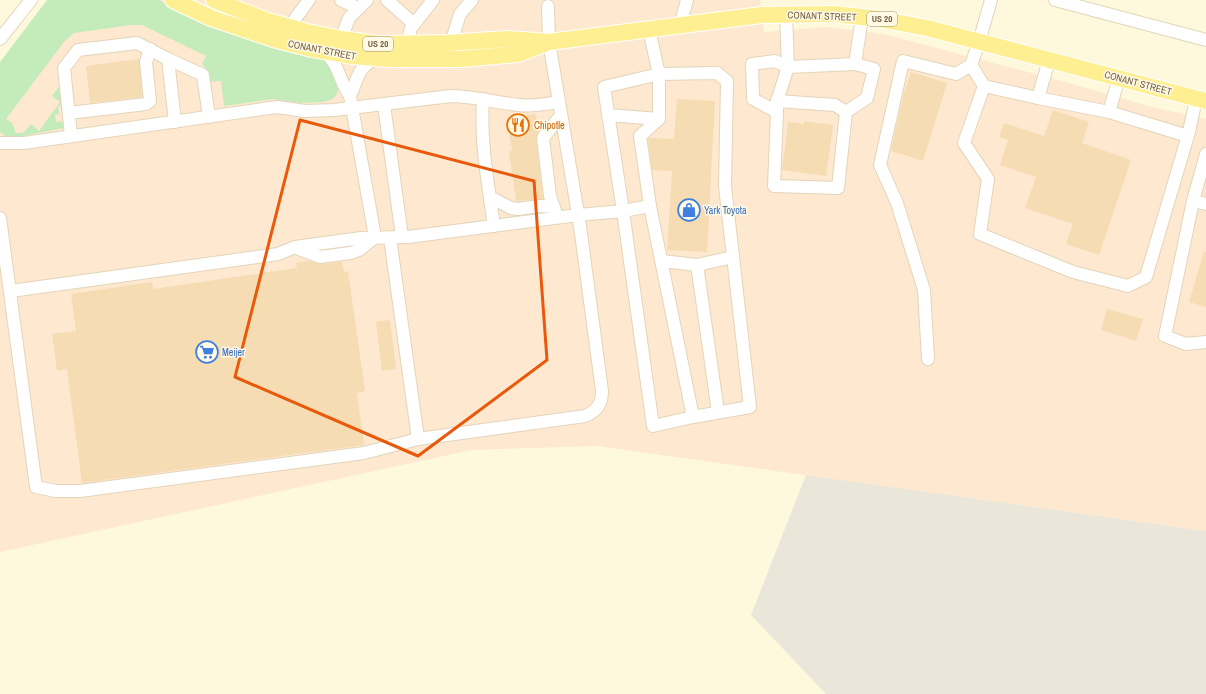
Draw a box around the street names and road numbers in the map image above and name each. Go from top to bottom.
street label: CONANT STREET [787,8,857,24]
road number: US 20 [867,12,897,26]
street label: CONANT STREET [287,37,357,63]
road number: US 20 [363,37,393,51]
street label: CONANT STREET [1103,68,1173,98]

